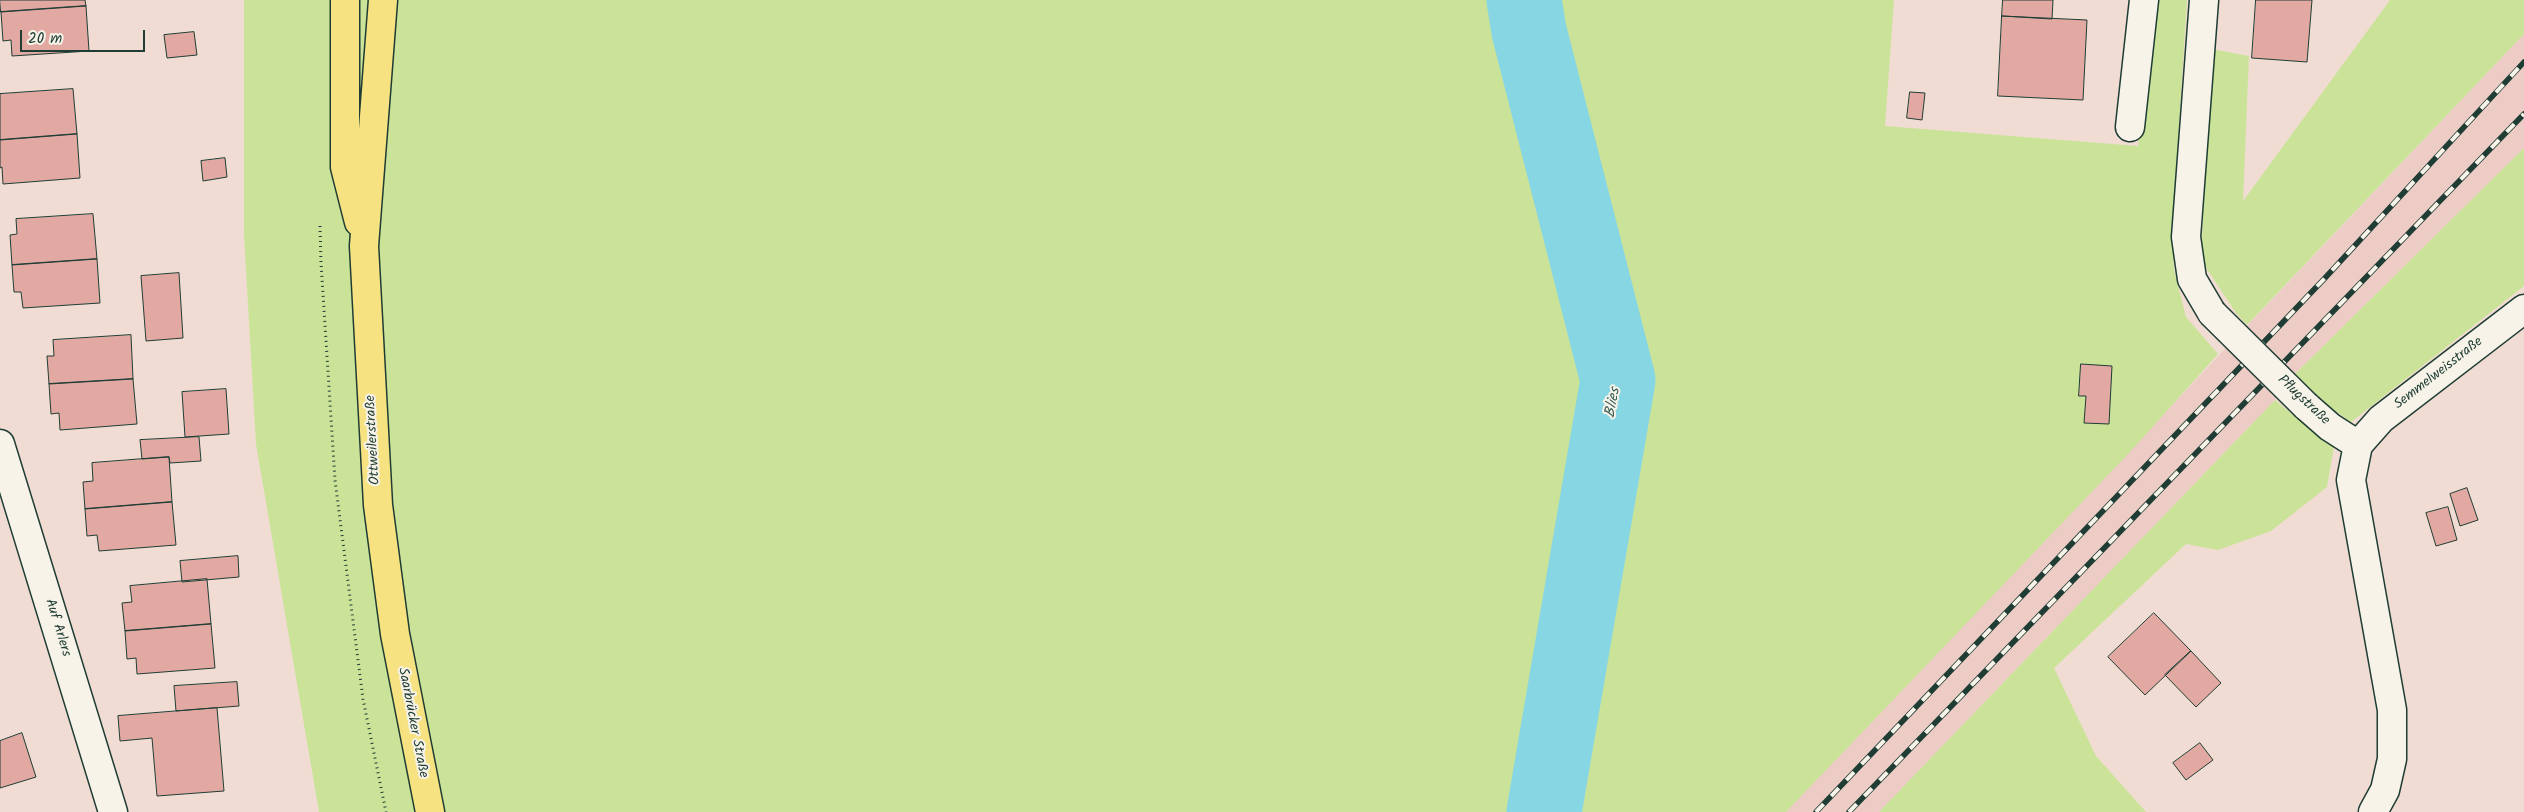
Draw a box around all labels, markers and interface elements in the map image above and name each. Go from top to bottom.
scale bar [22,20,148,52]
text: 20 m [28,27,62,51]
street label: Semmelweisstraße [2391,334,2487,414]
street label: Pflugstraße [2273,372,2333,430]
water label: Blies [1603,387,1625,419]
street label: Ottweilerstraße [363,395,385,485]
street label: Auf Arlers [40,597,74,659]
street label: Saarbrücker Straße [393,667,431,779]

